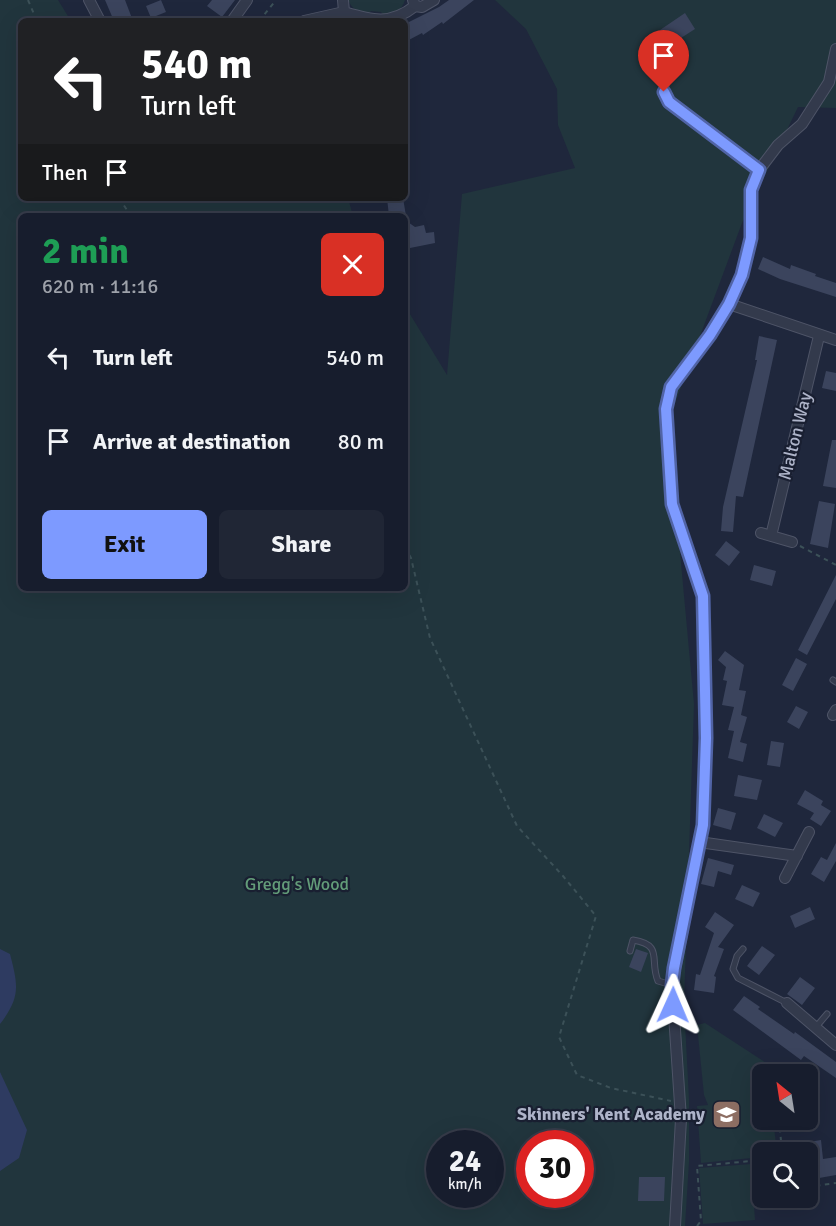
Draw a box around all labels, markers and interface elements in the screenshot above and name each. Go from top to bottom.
pin [638,30,689,92]
text: 540 m [141,39,252,90]
icon: arrive [647,39,680,72]
icon: left [42,42,120,120]
text: Turn left [141,90,236,123]
icon: arrive [100,156,133,189]
text: Then [42,159,88,186]
text: 2 min [42,229,129,274]
button: close [321,233,384,296]
text: 620 m · 11:16 [42,274,158,299]
icon: left [42,341,75,374]
text: Turn left [93,344,173,371]
text: 540 m [326,344,384,371]
street label: Malton Way [773,389,817,482]
icon: arrive [42,425,75,458]
text: Arrive at destination [93,428,290,455]
text: 80 m [338,428,384,455]
button: Exit [42,510,207,579]
button: Share [219,510,384,579]
park label: Gregg's Wood [245,873,349,895]
position arrow [641,973,705,1037]
north arrow [752,1064,818,1130]
map controls [752,1064,818,1208]
school or university icon: Skinners' Kent Academy [710,1098,742,1130]
place label: Skinners' Kent Academy [517,1103,705,1125]
speed limit sign: 30 [516,1130,594,1208]
button: search [752,1142,818,1208]
text: 24 [449,1143,481,1180]
text: km/h [448,1175,482,1193]

